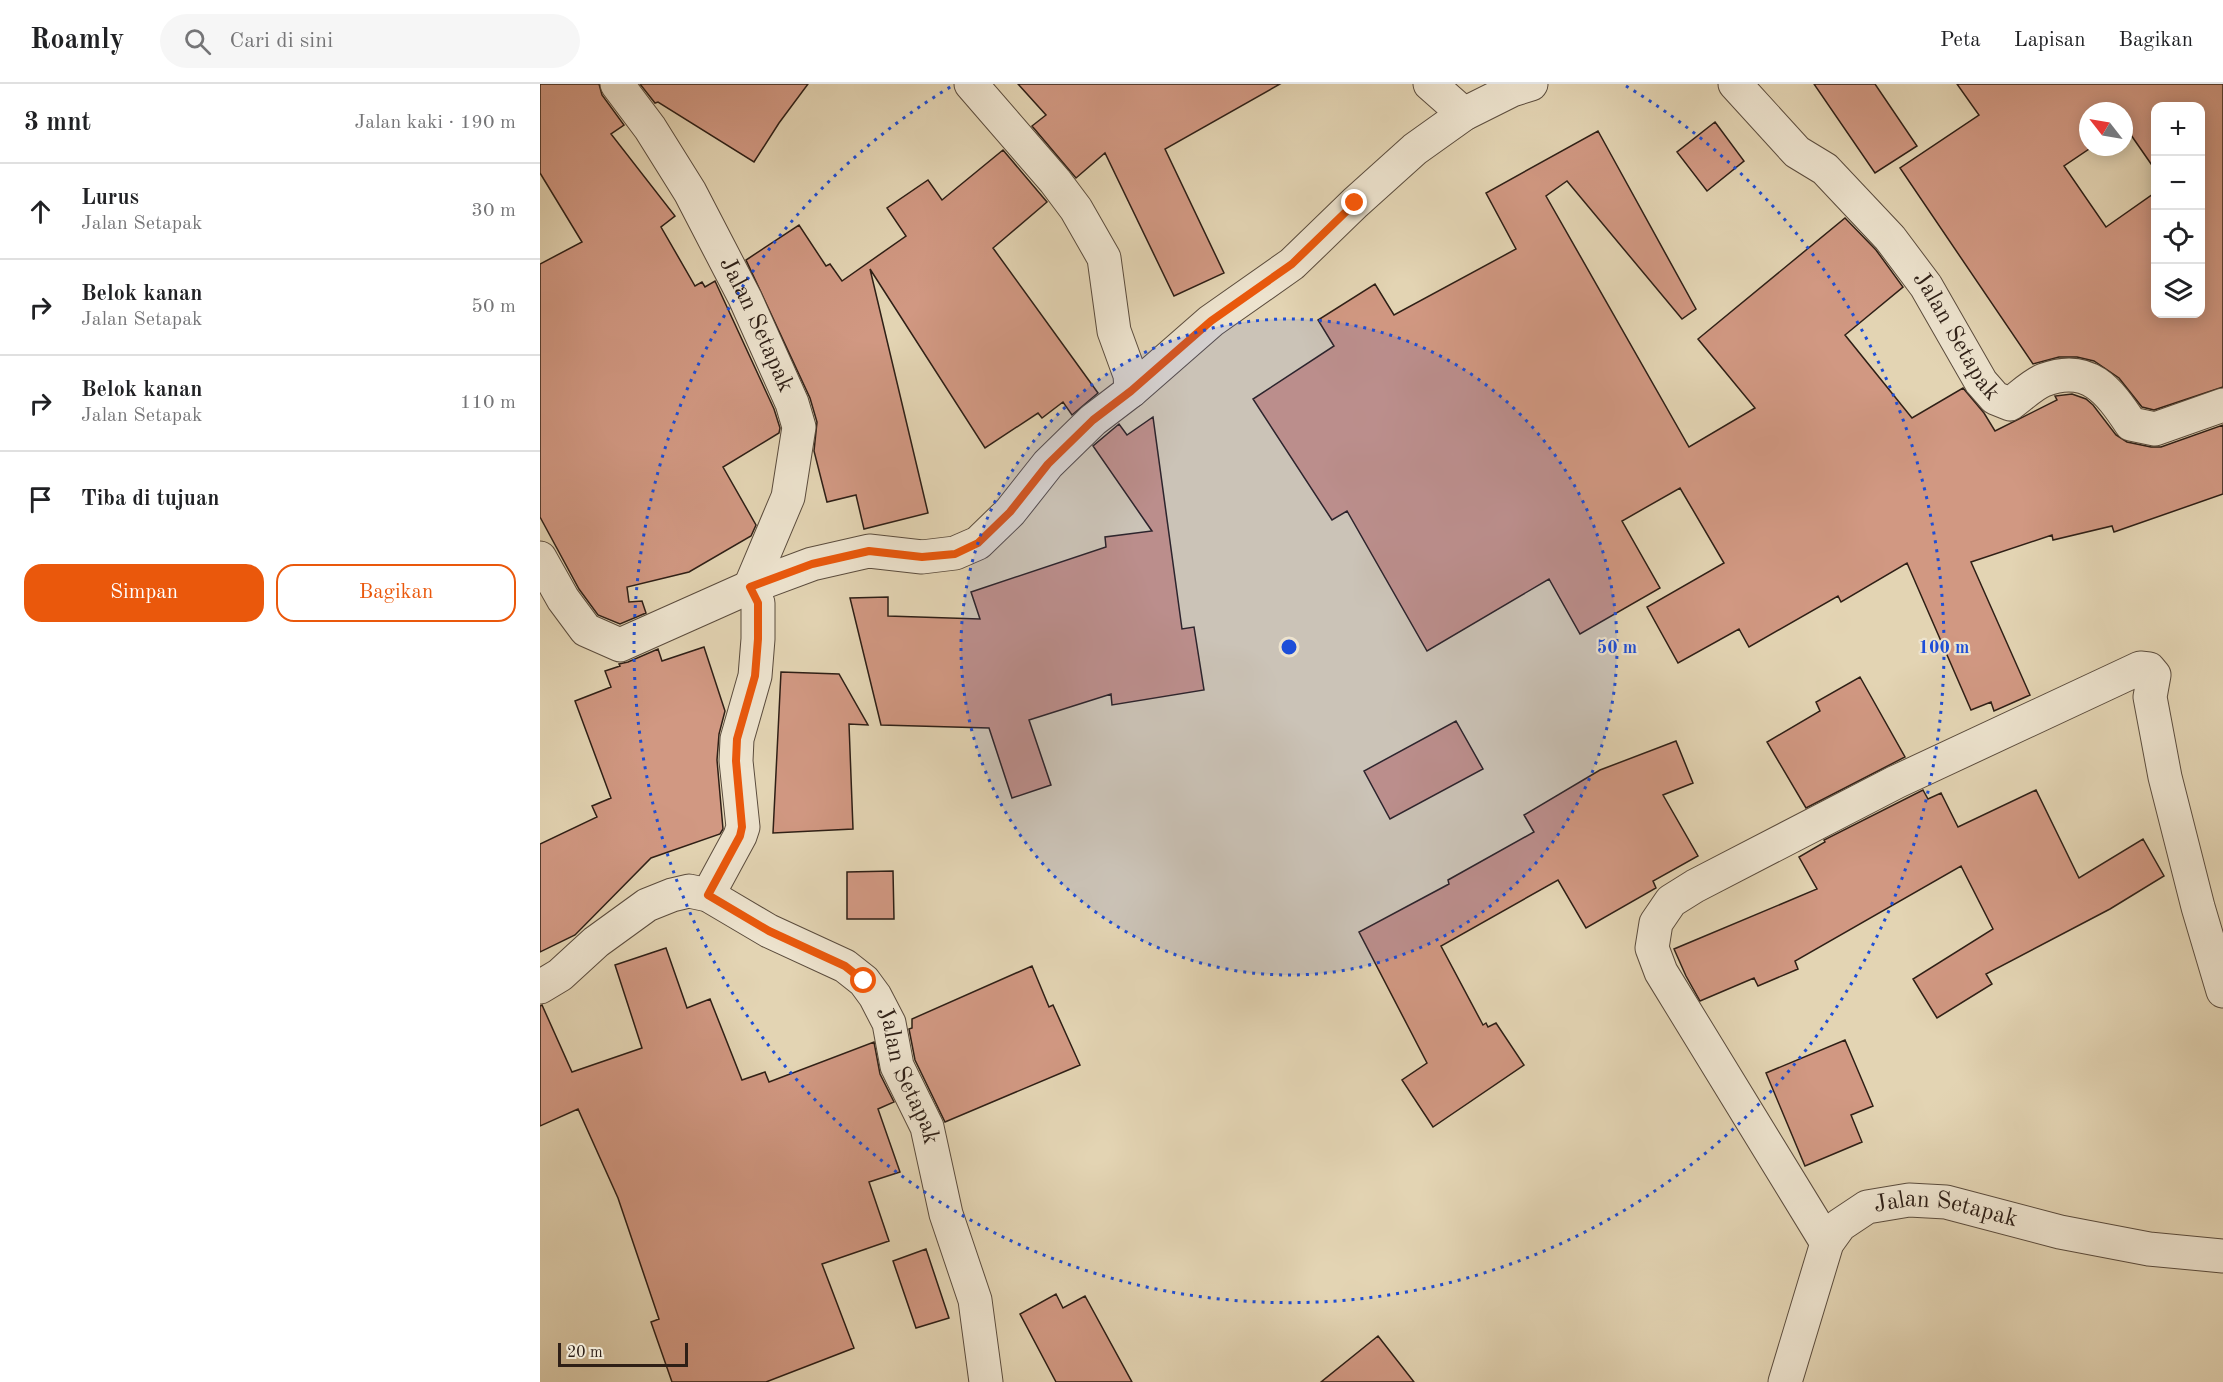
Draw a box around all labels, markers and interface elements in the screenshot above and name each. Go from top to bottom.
search box [160,14,580,68]
icon: search [181,25,214,58]
text: Roamly [30,27,124,55]
text: Cari di sini [229,30,333,52]
text: Peta [1940,30,1981,51]
text: Lapisan [2014,30,2085,51]
text: Bagikan [2118,30,2193,51]
north arrow [2079,102,2133,156]
map controls [2151,102,2205,318]
button: + [2151,102,2205,156]
text: 3 mnt [24,110,91,136]
text: Jalan kaki · 190 m [354,113,516,133]
button: − [2151,156,2205,210]
text: Lurus [81,187,139,209]
route end [1341,189,1367,215]
icon: ahead [24,195,57,228]
text: 30 m [471,201,516,221]
button: locate [2151,210,2205,264]
text: Jalan Setapak [81,214,202,234]
street label: Jalan Setapak [714,254,798,396]
button: layers [2151,264,2205,318]
street label: Jalan Setapak [1908,267,2004,405]
text: Belok kanan [81,283,203,305]
icon: right [24,291,57,324]
text: 50 m [471,297,516,317]
text: Jalan Setapak [81,310,202,330]
text: Belok kanan [81,379,203,401]
icon: right [24,387,57,420]
text: 110 m [460,393,516,413]
text: Jalan Setapak [81,406,202,426]
icon: arrive [24,483,57,516]
text: Tiba di tujuan [81,488,219,510]
button: Simpan [24,564,264,622]
button: Bagikan [276,564,516,622]
centre of rings [1279,637,1299,657]
text: 50 m [1597,639,1637,657]
text: 100 m [1919,639,1969,657]
route start [850,967,876,993]
street label: Jalan Setapak [871,1003,942,1147]
street label: Jalan Setapak [1872,1188,2020,1232]
scale bar [558,1340,688,1368]
text: 20 m [567,1345,603,1361]

